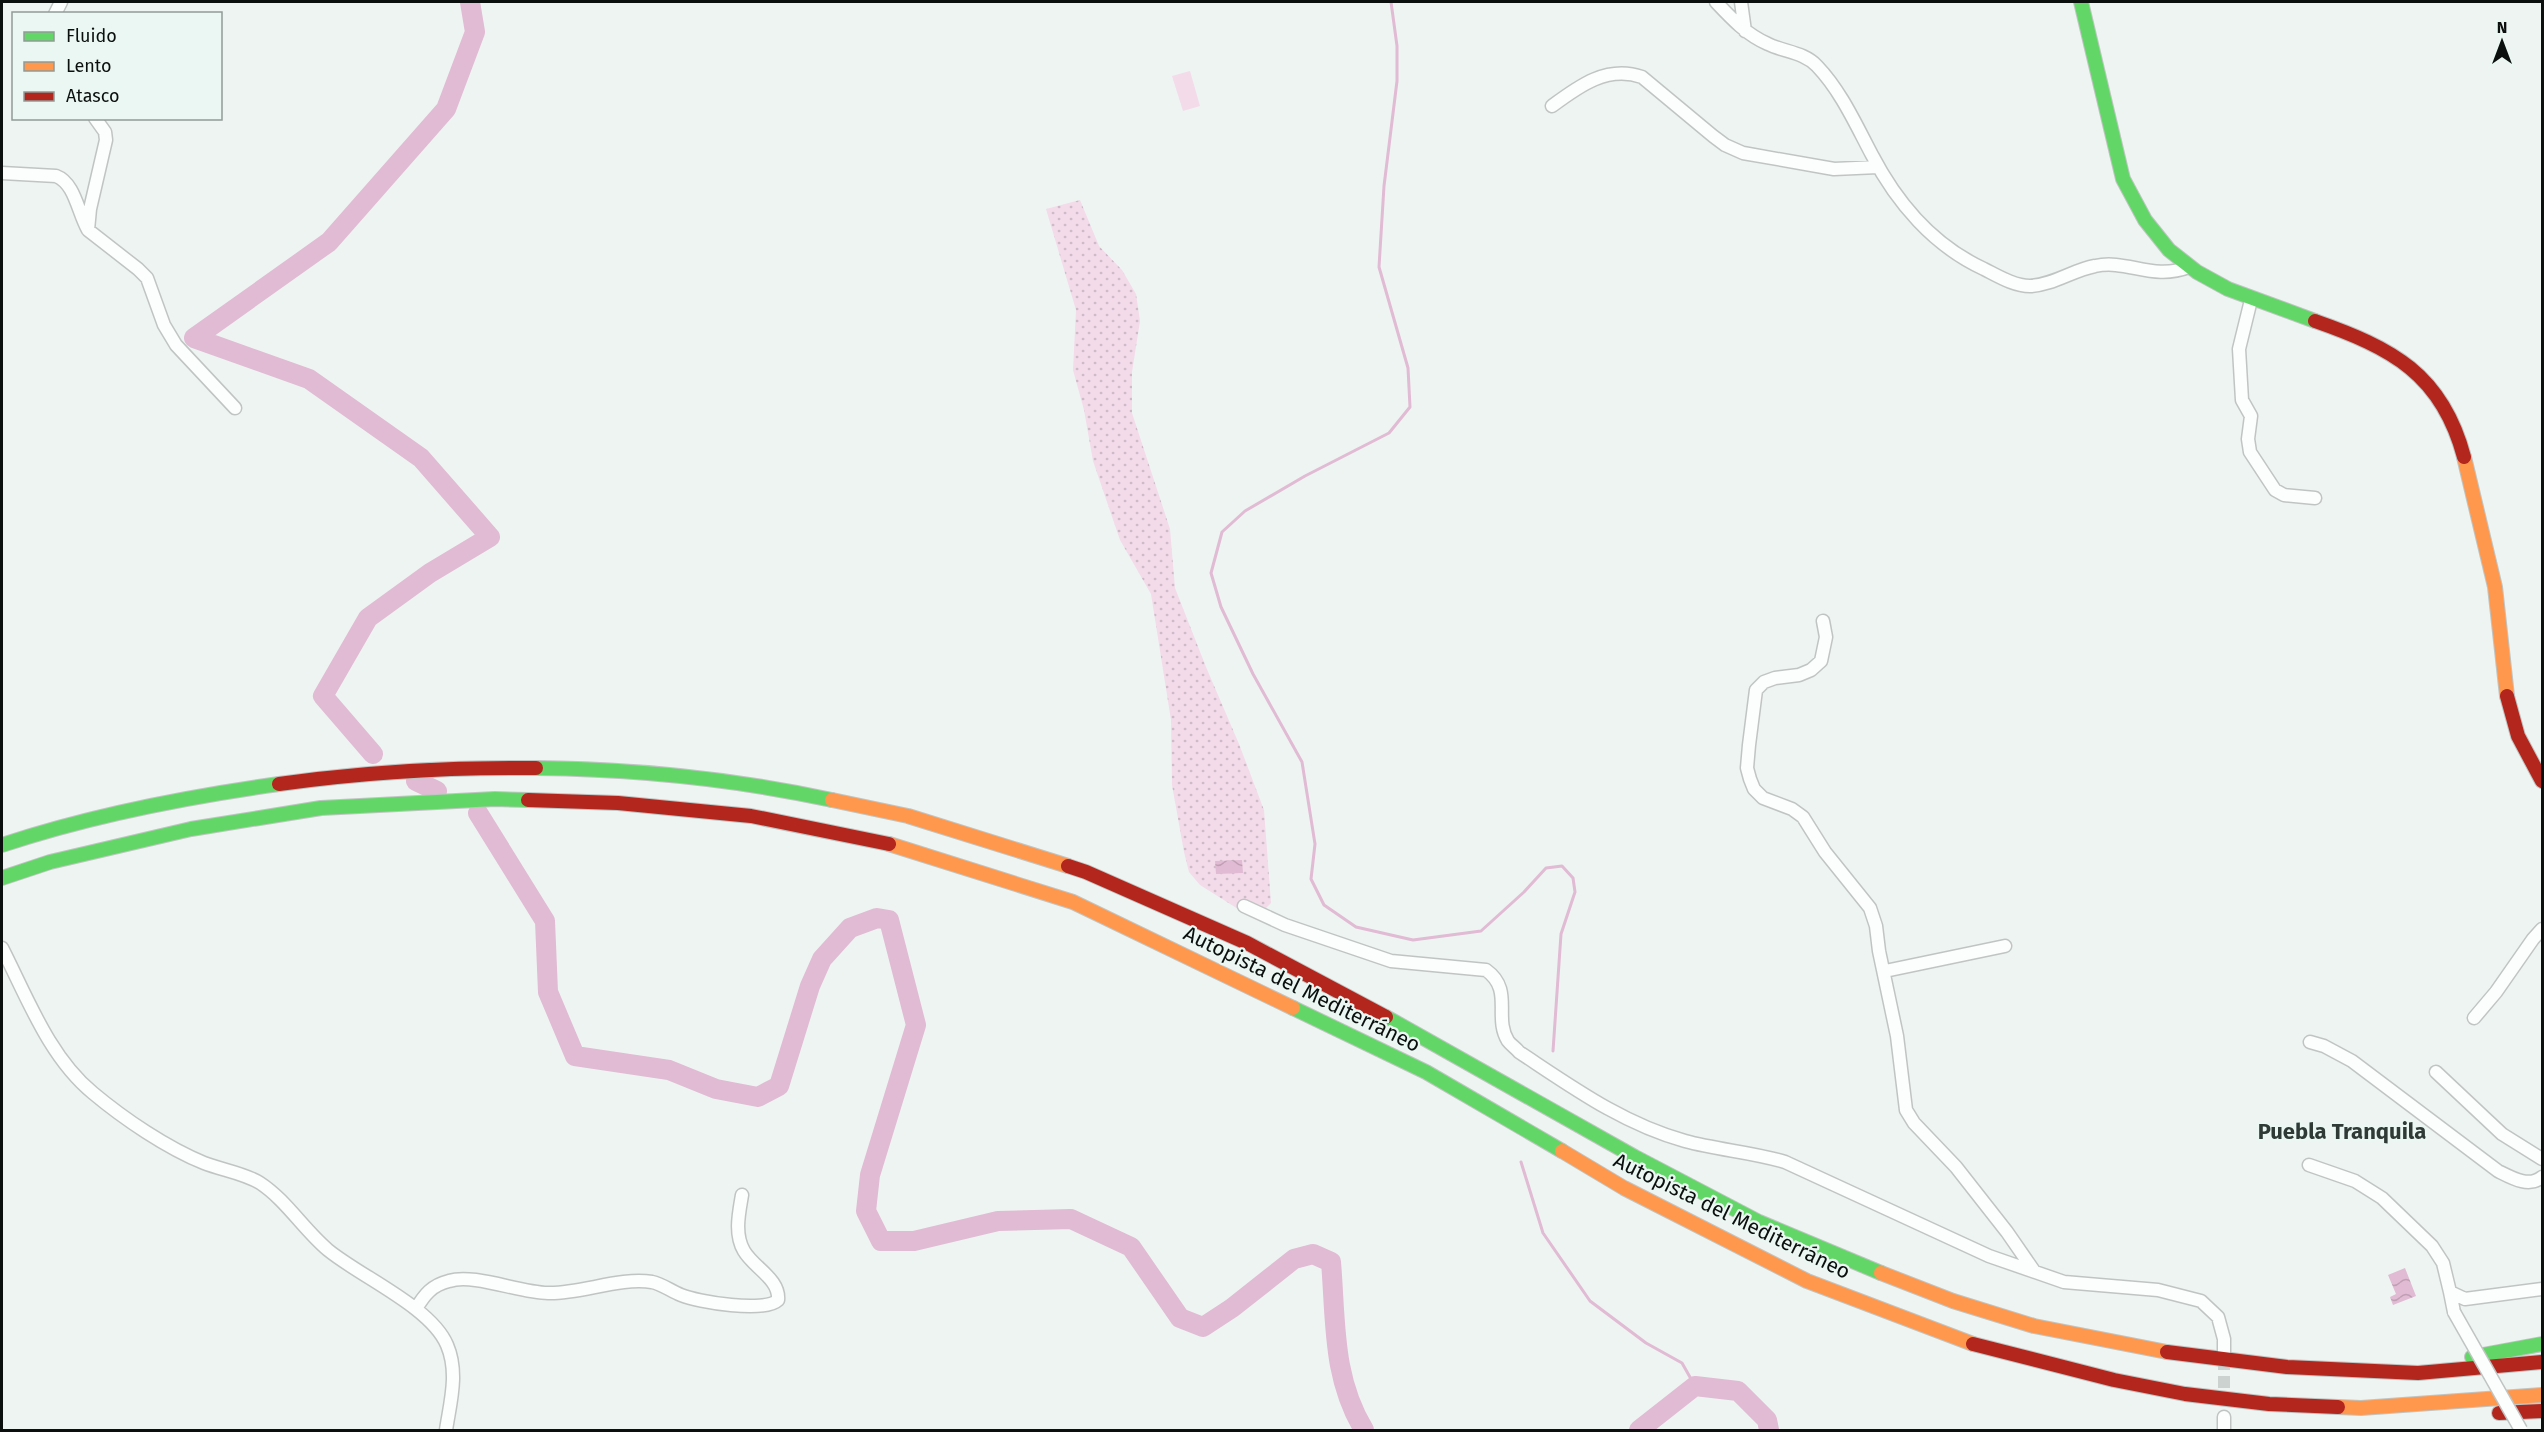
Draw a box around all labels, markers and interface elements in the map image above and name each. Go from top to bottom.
legend [12,12,222,120]
north arrow [2472,12,2532,72]
text: N [2497,18,2507,37]
text: Fluido [66,25,117,47]
text: Lento [66,55,112,77]
text: Atasco [66,85,119,107]
street label: Autopista del Mediterráneo [1179,920,1425,1058]
district label: Puebla Tranquila [2258,1118,2426,1145]
street label: Autopista del Mediterráneo [1609,1147,1855,1285]

